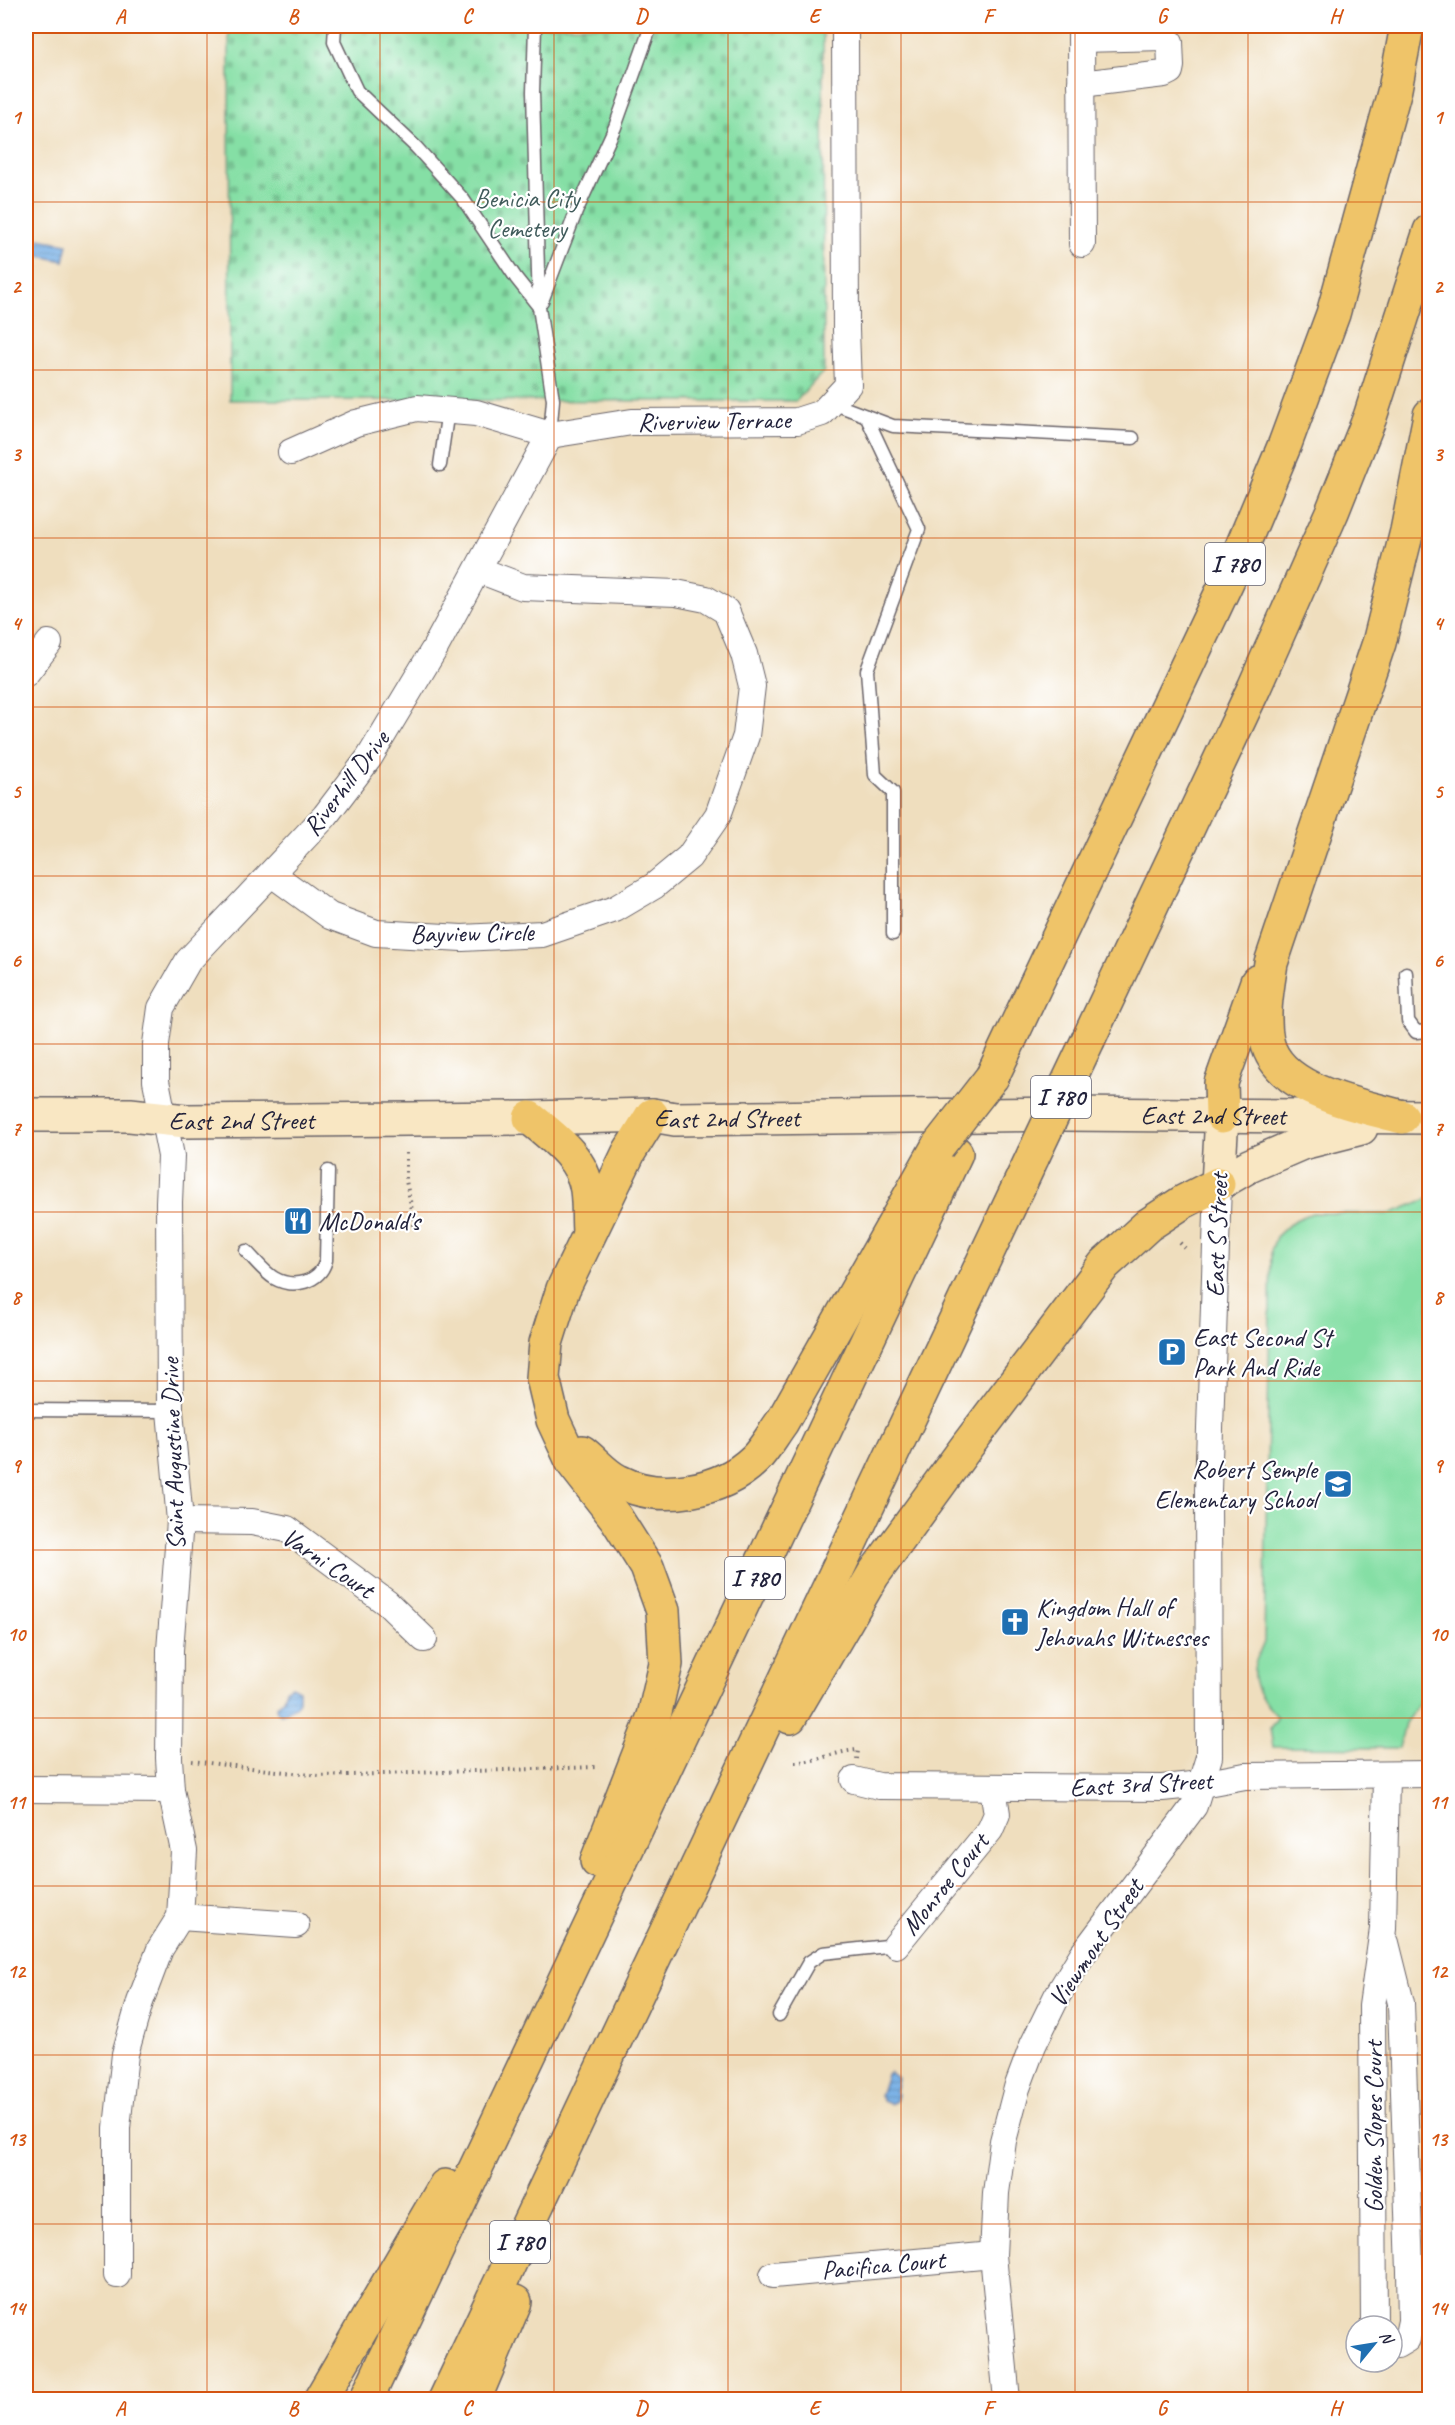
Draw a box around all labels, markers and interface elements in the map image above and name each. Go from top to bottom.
text: A [115,4,127,29]
text: B [288,4,300,29]
text: C [462,4,474,29]
text: D [635,4,649,29]
text: E [809,4,823,29]
text: F [983,4,997,29]
text: G [1157,4,1170,29]
text: H [1329,4,1344,29]
text: 1 [12,105,23,130]
text: 1 [1434,105,1445,130]
park label: Benicia City Cemetery [475,182,582,245]
text: 2 [12,274,23,299]
text: 2 [1434,274,1445,299]
street label: Riverview Terrace [637,403,793,439]
text: 3 [12,442,23,467]
text: 3 [1434,442,1445,467]
road number: I 780 [1205,543,1265,585]
text: 4 [12,611,24,636]
text: 4 [1434,611,1446,636]
street label: Riverhill Drive [296,722,397,842]
text: 5 [12,779,23,804]
text: 5 [1434,779,1445,804]
street label: Bayview Circle [410,915,535,951]
text: 6 [11,948,22,973]
text: 6 [1433,948,1444,973]
road number: I 780 [1031,1076,1091,1118]
street label: East 2nd Street [1141,1098,1288,1132]
street label: East 2nd Street [652,1099,802,1136]
street label: East 2nd Street [168,1103,317,1138]
text: 7 [12,1116,23,1141]
text: 7 [1434,1116,1445,1141]
street label: East S Street [1198,1170,1236,1297]
restaurant icon: McDonald's [282,1205,314,1237]
place label: McDonald's [319,1205,422,1238]
text: 8 [12,1285,24,1310]
text: 8 [1434,1285,1446,1310]
place label: East Second St Park And Ride [1193,1321,1335,1384]
parking icon: East Second St Park And Ride [1156,1336,1188,1368]
street label: Saint Augustine Drive [153,1356,193,1551]
text: 9 [12,1453,23,1478]
place label: Robert Semple Elementary School [1155,1453,1322,1516]
text: 9 [1434,1453,1445,1478]
school or university icon: Robert Semple Elementary School [1322,1468,1354,1500]
street label: Varni Court [276,1520,382,1607]
road number: I 780 [725,1557,785,1599]
place label: Kingdom Hall of Jehovahs Witnesses [1034,1591,1210,1654]
church icon: Kingdom Hall of Jehovahs Witnesses [999,1606,1031,1638]
text: 10 [7,1622,27,1647]
text: 10 [1429,1622,1449,1647]
street label: East 3rd Street [1069,1764,1215,1804]
text: 11 [7,1790,27,1815]
text: 11 [1429,1790,1449,1815]
street label: Monroe Court [894,1824,998,1942]
street label: Viewmont Street [1041,1871,1152,2013]
text: 12 [7,1959,27,1984]
text: 12 [1429,1959,1449,1984]
street label: Golden Slopes Court [1357,2039,1390,2213]
text: 13 [7,2127,27,2152]
text: 13 [1429,2127,1449,2152]
road number: I 780 [490,2221,550,2263]
street label: Pacifica Court [820,2243,948,2287]
text: 14 [7,2296,28,2321]
text: 14 [1429,2296,1450,2321]
north arrow [1344,2314,1404,2374]
text: N [1375,2328,1399,2349]
text: A [115,2396,127,2421]
text: B [288,2396,300,2421]
text: C [462,2396,474,2421]
text: D [635,2396,649,2421]
text: E [809,2396,823,2421]
text: F [983,2396,997,2421]
text: G [1157,2396,1170,2421]
text: H [1329,2396,1344,2421]

